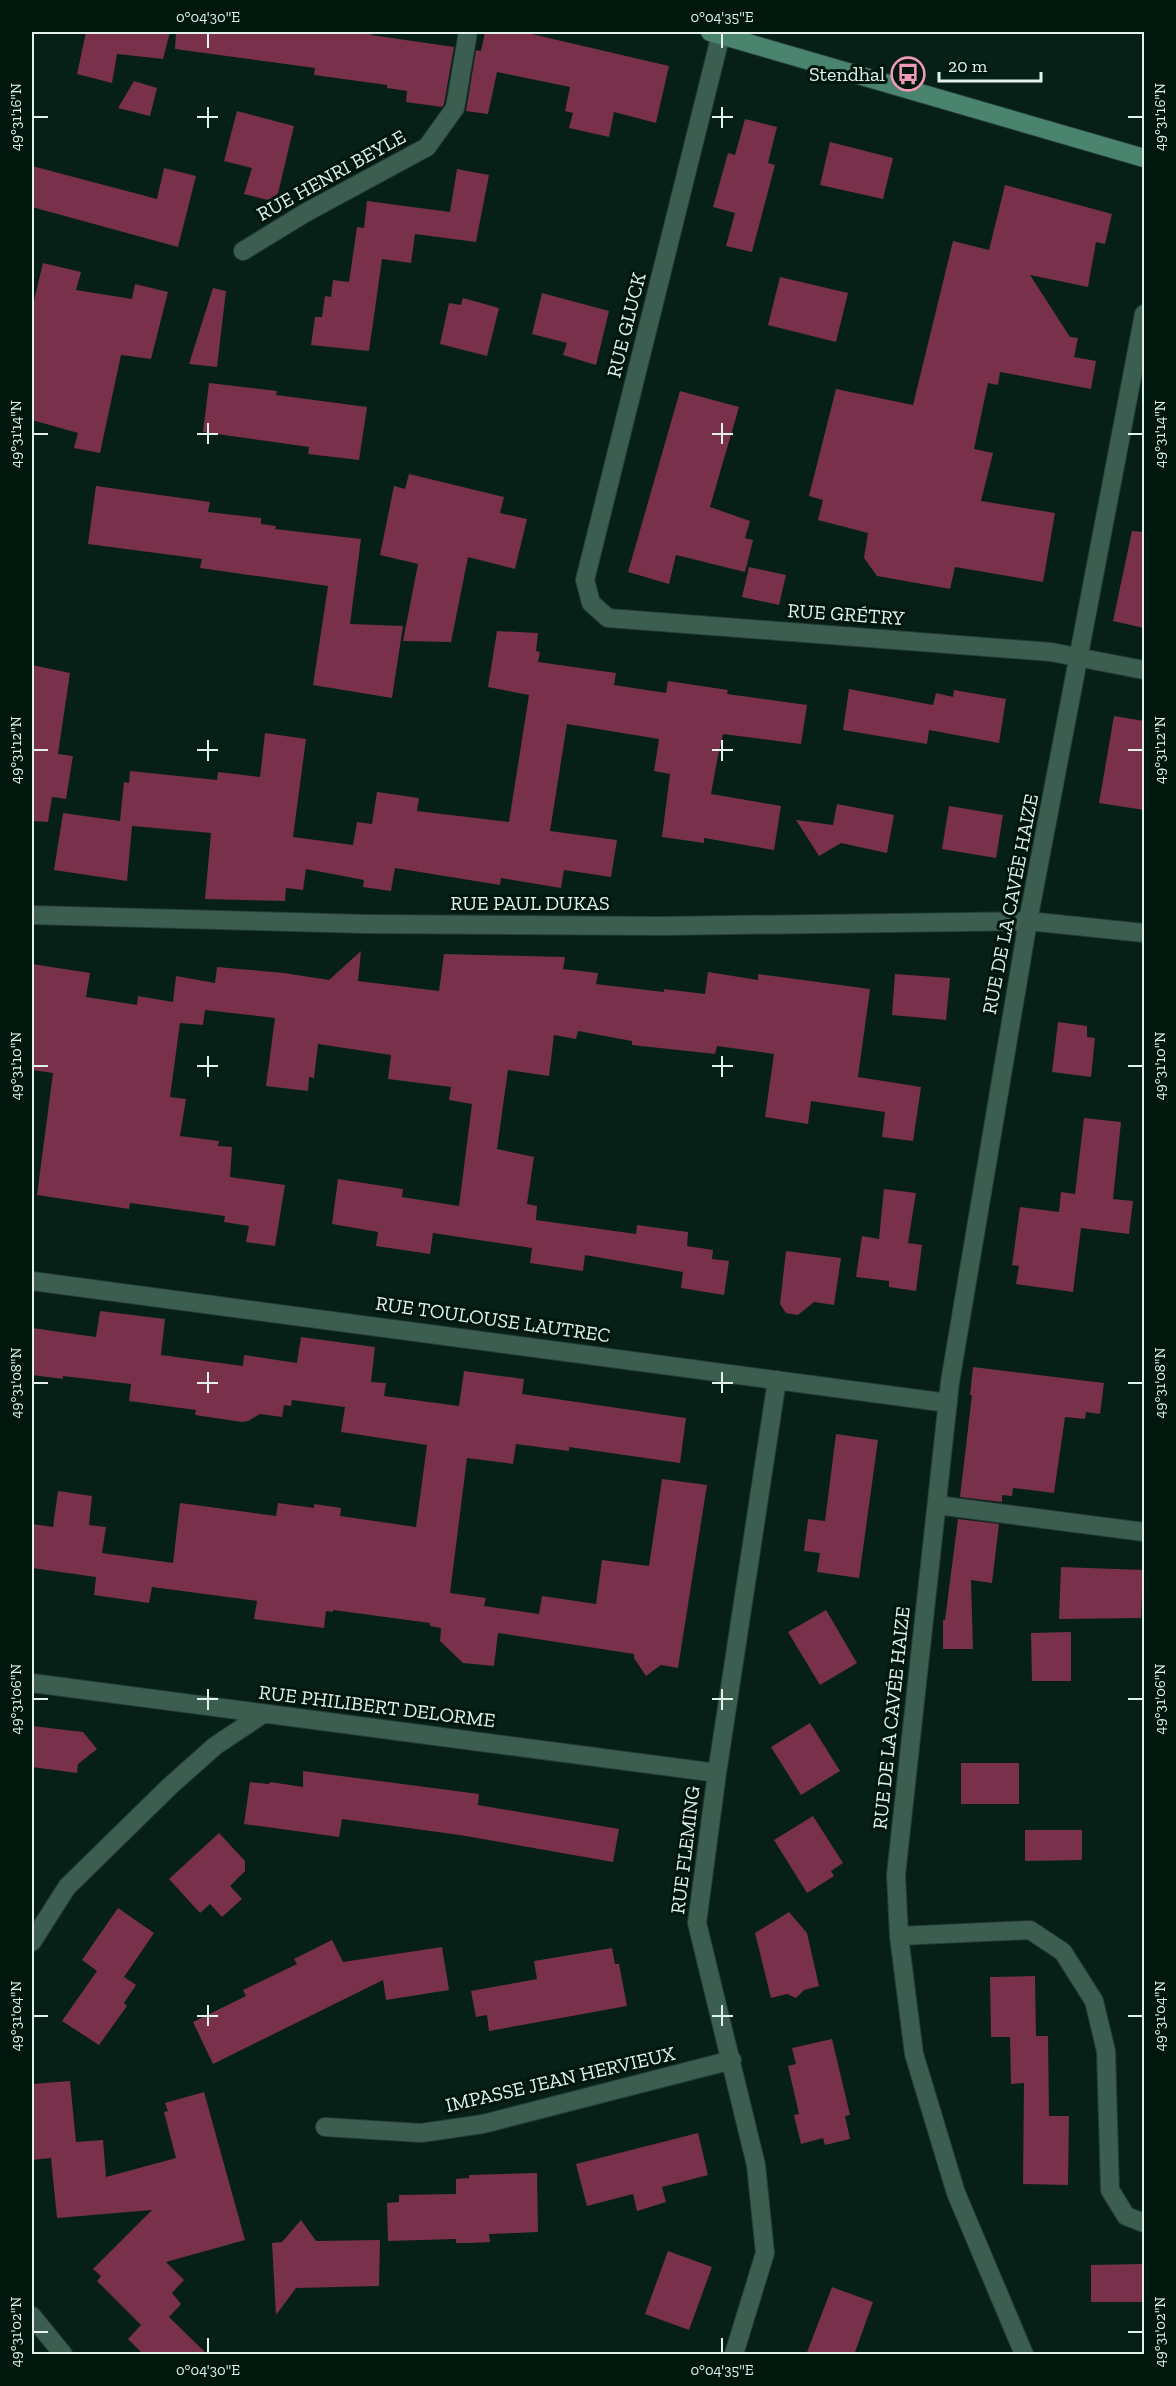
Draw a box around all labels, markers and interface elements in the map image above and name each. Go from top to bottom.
text: 0°04'30"E [176,8,240,26]
text: 0°04'35"E [690,8,754,26]
scale bar [939,45,1041,83]
text: 20 m [948,55,988,77]
bus stop icon: Stendhal [890,56,926,92]
place label: Stendhal [809,62,885,86]
text: 49°31'16"N [7,83,25,151]
text: 49°31'16"N [1151,83,1169,151]
street label: RUE HENRI BEYLE [252,124,410,226]
street label: RUE GLUCK [601,270,651,380]
text: 49°31'14"N [7,400,25,468]
text: 49°31'14"N [1151,400,1169,468]
street label: RUE GRÉTRY [787,598,906,630]
text: 49°31'12"N [7,716,25,784]
text: 49°31'12"N [1151,716,1169,784]
street label: RUE DE LA CAVÉE HAIZE [977,792,1043,1016]
street label: RUE PAUL DUKAS [450,891,610,915]
text: 49°31'10"N [7,1032,25,1100]
text: 49°31'10"N [1151,1032,1169,1100]
street label: RUE TOULOUSE LAUTREC [374,1291,612,1347]
text: 49°31'08"N [7,1348,25,1418]
text: 49°31'08"N [1151,1348,1169,1418]
street label: RUE DE LA CAVÉE HAIZE [867,1605,915,1831]
text: 49°31'06"N [7,1664,25,1734]
text: 49°31'06"N [1151,1664,1169,1734]
street label: RUE PHILIBERT DELORME [257,1680,497,1732]
street label: RUE FLEMING [665,1784,705,1915]
text: 49°31'04"N [7,1981,25,2051]
text: 49°31'04"N [1151,1981,1169,2051]
street label: IMPASSE JEAN HERVIEUX [443,2041,677,2117]
text: 49°31'02"N [7,2297,25,2367]
text: 49°31'02"N [1151,2297,1169,2367]
text: 0°04'30"E [176,2361,240,2379]
text: 0°04'35"E [690,2361,754,2379]

